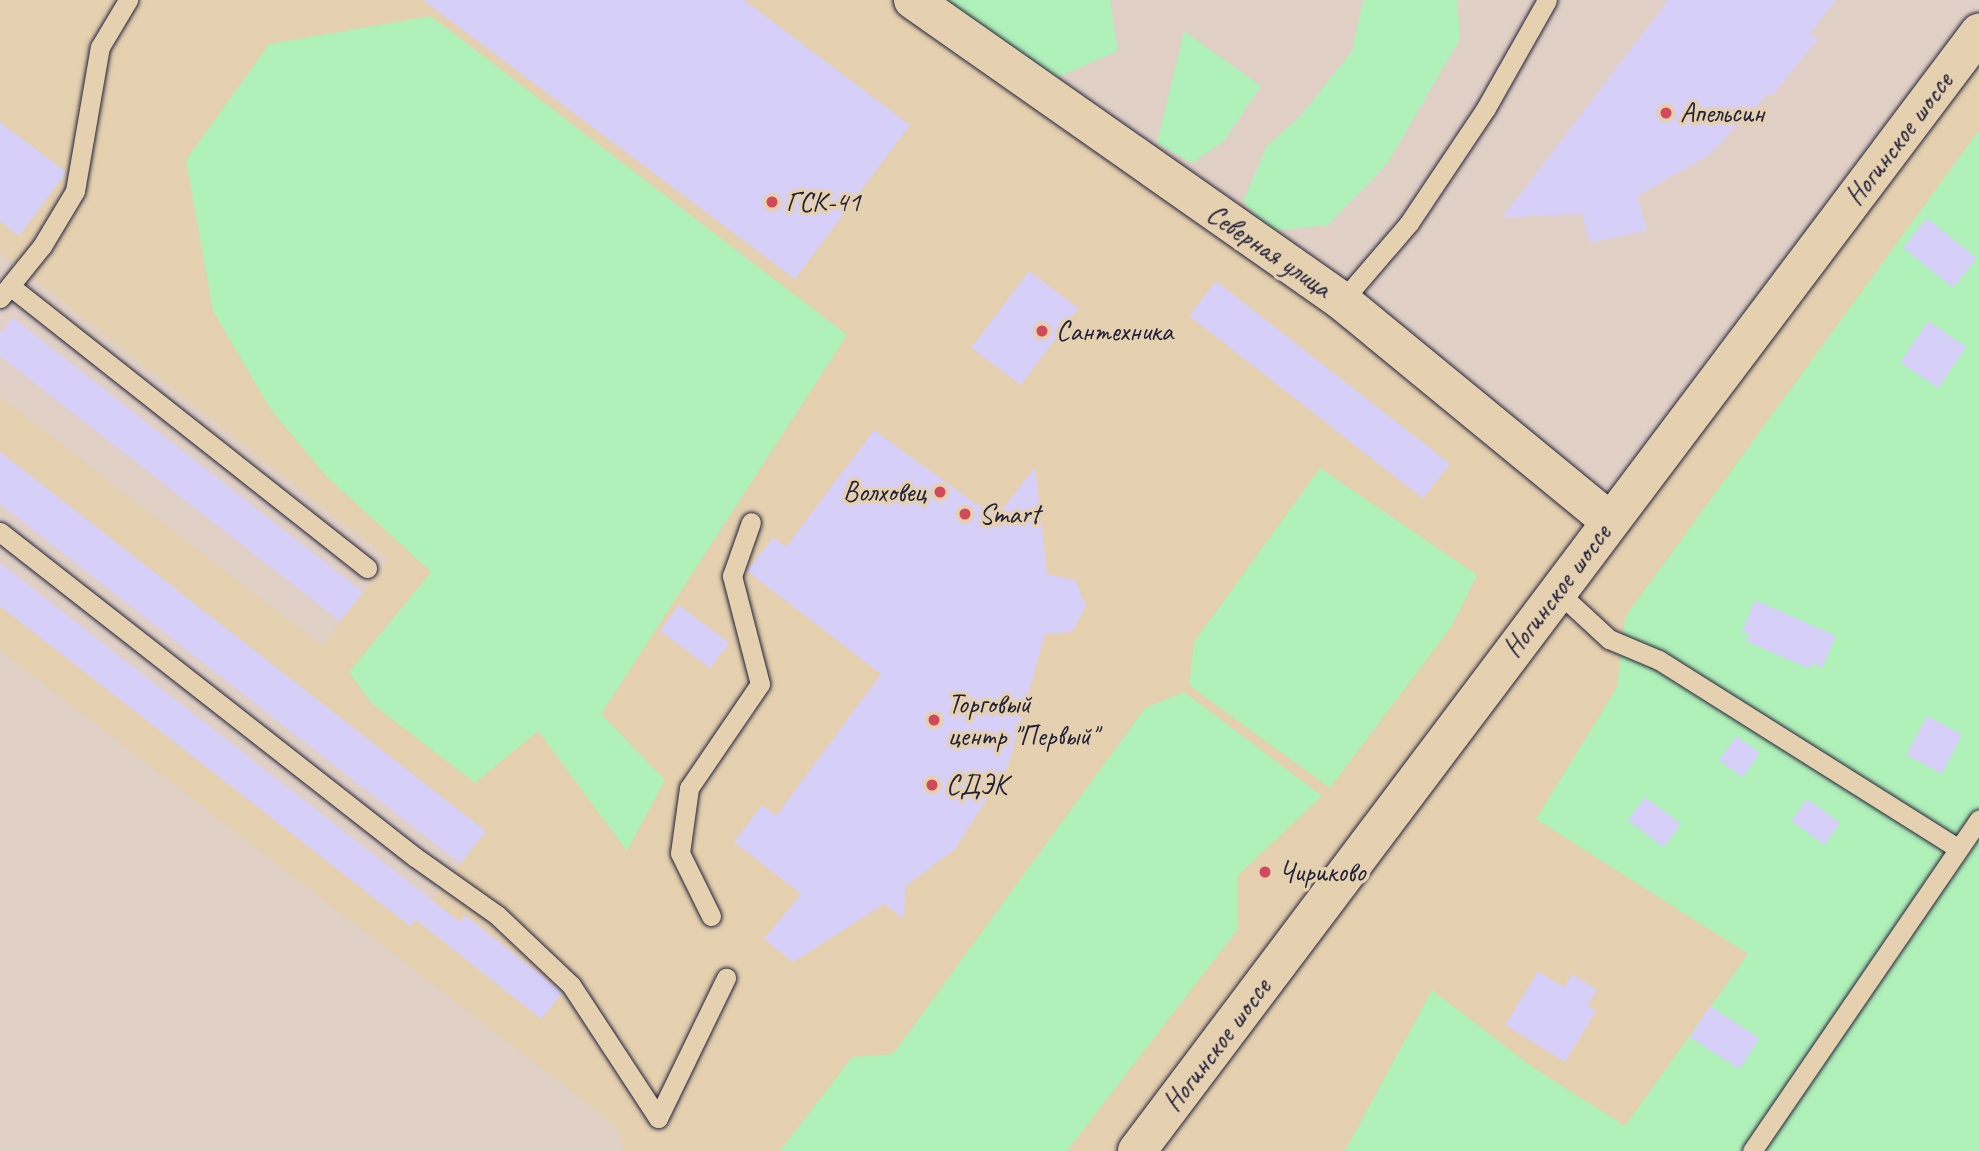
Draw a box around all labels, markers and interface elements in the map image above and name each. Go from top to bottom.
street label: Ногинское шоссе [1838,65,1960,213]
place label: Апельсин [1680,96,1764,130]
marker: Апельсин [1658,105,1674,121]
place label: ГСК-41 [786,185,861,219]
marker: ГСК-41 [764,194,780,210]
street label: Северная улица [1200,197,1338,305]
place label: Сантехника [1056,314,1173,348]
marker: Сантехника [1034,323,1050,339]
place label: Волховец [843,475,926,509]
marker: Волховец [932,484,948,500]
place label: Smart [979,497,1040,531]
marker: Smart [957,506,973,522]
street label: Ногинское шоссе [1496,517,1618,665]
place label: Торговый центр "Первый" [948,687,1097,753]
marker: Торговый центр "Первый" [926,712,942,728]
place label: СДЭК [946,768,1007,802]
marker: СДЭК [924,777,940,793]
place label: Чириково [1279,855,1365,889]
marker: Чириково [1257,864,1273,880]
street label: Ногинское шоссе [1156,971,1278,1119]

